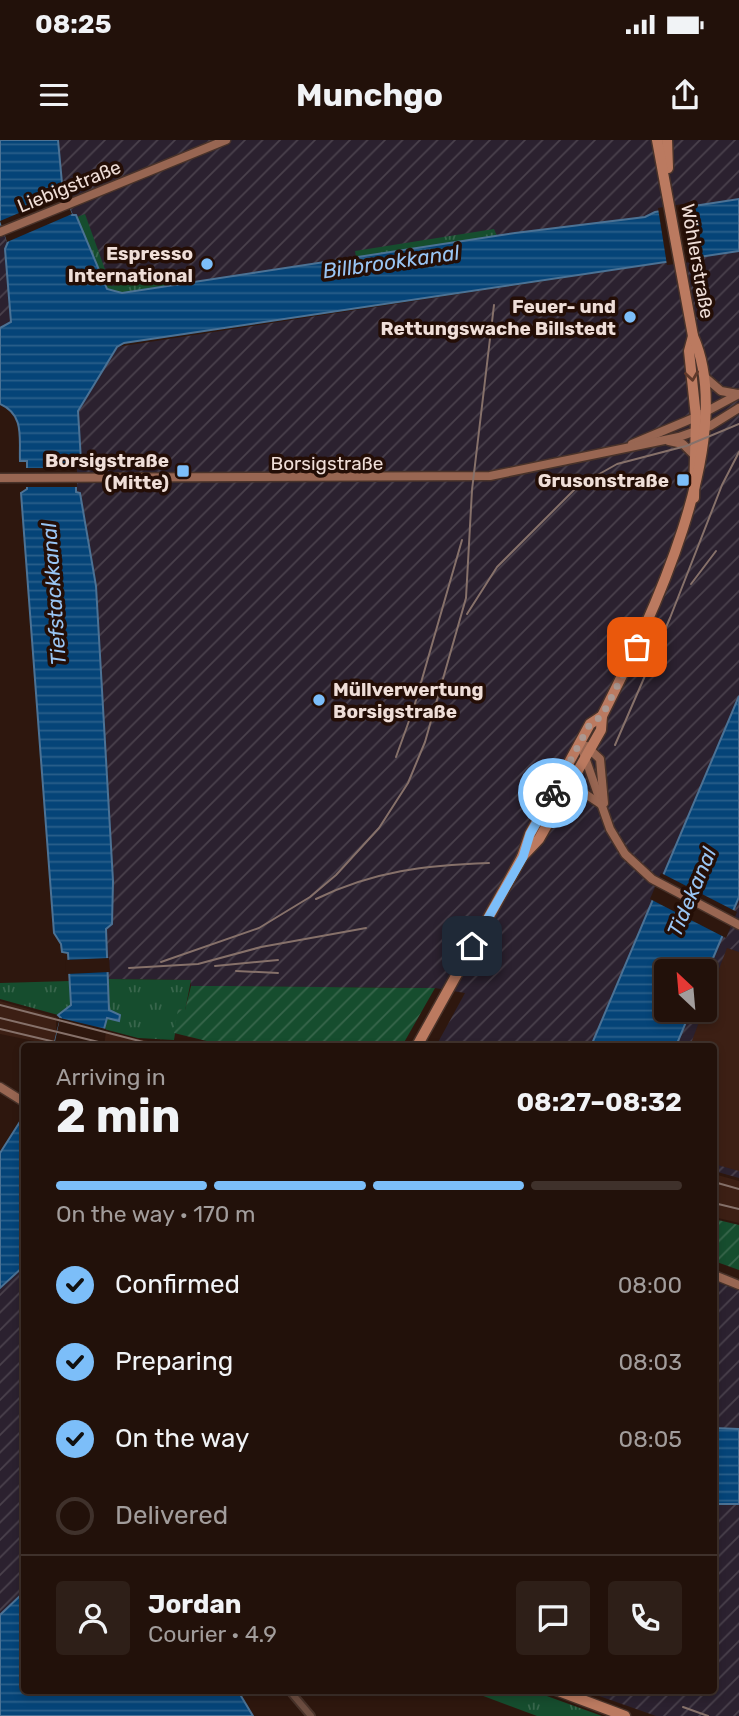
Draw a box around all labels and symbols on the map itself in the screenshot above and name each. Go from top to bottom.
street label: Liebigstraße [14,155,124,218]
street label: Wöhlerstraße [676,202,719,320]
water label: Billbrookkanal [321,239,462,283]
place label: Espresso International [68,242,193,287]
marker: Espresso International [199,256,215,272]
place label: Feuer- und Rettungswache Billstedt [380,295,616,340]
marker: Feuer- und Rettungswache Billstedt [622,309,638,325]
one-way arrow [684,370,699,382]
place label: Borsigstraße (Mitte) [45,449,169,494]
street label: Borsigstraße [271,452,383,475]
marker: Borsigstraße (Mitte) [175,463,191,479]
place label: Grusonstraße [538,469,669,492]
marker: Grusonstraße [675,472,691,488]
water label: Tiefstackkanal [36,521,71,666]
pin [607,617,667,677]
place label: Müllverwertung Borsigstraße [333,678,483,723]
marker: Müllverwertung Borsigstraße [311,692,327,708]
courier [518,758,588,828]
water label: Tidekanal [662,843,722,940]
pin [442,916,502,976]
north arrow [654,959,718,1022]

